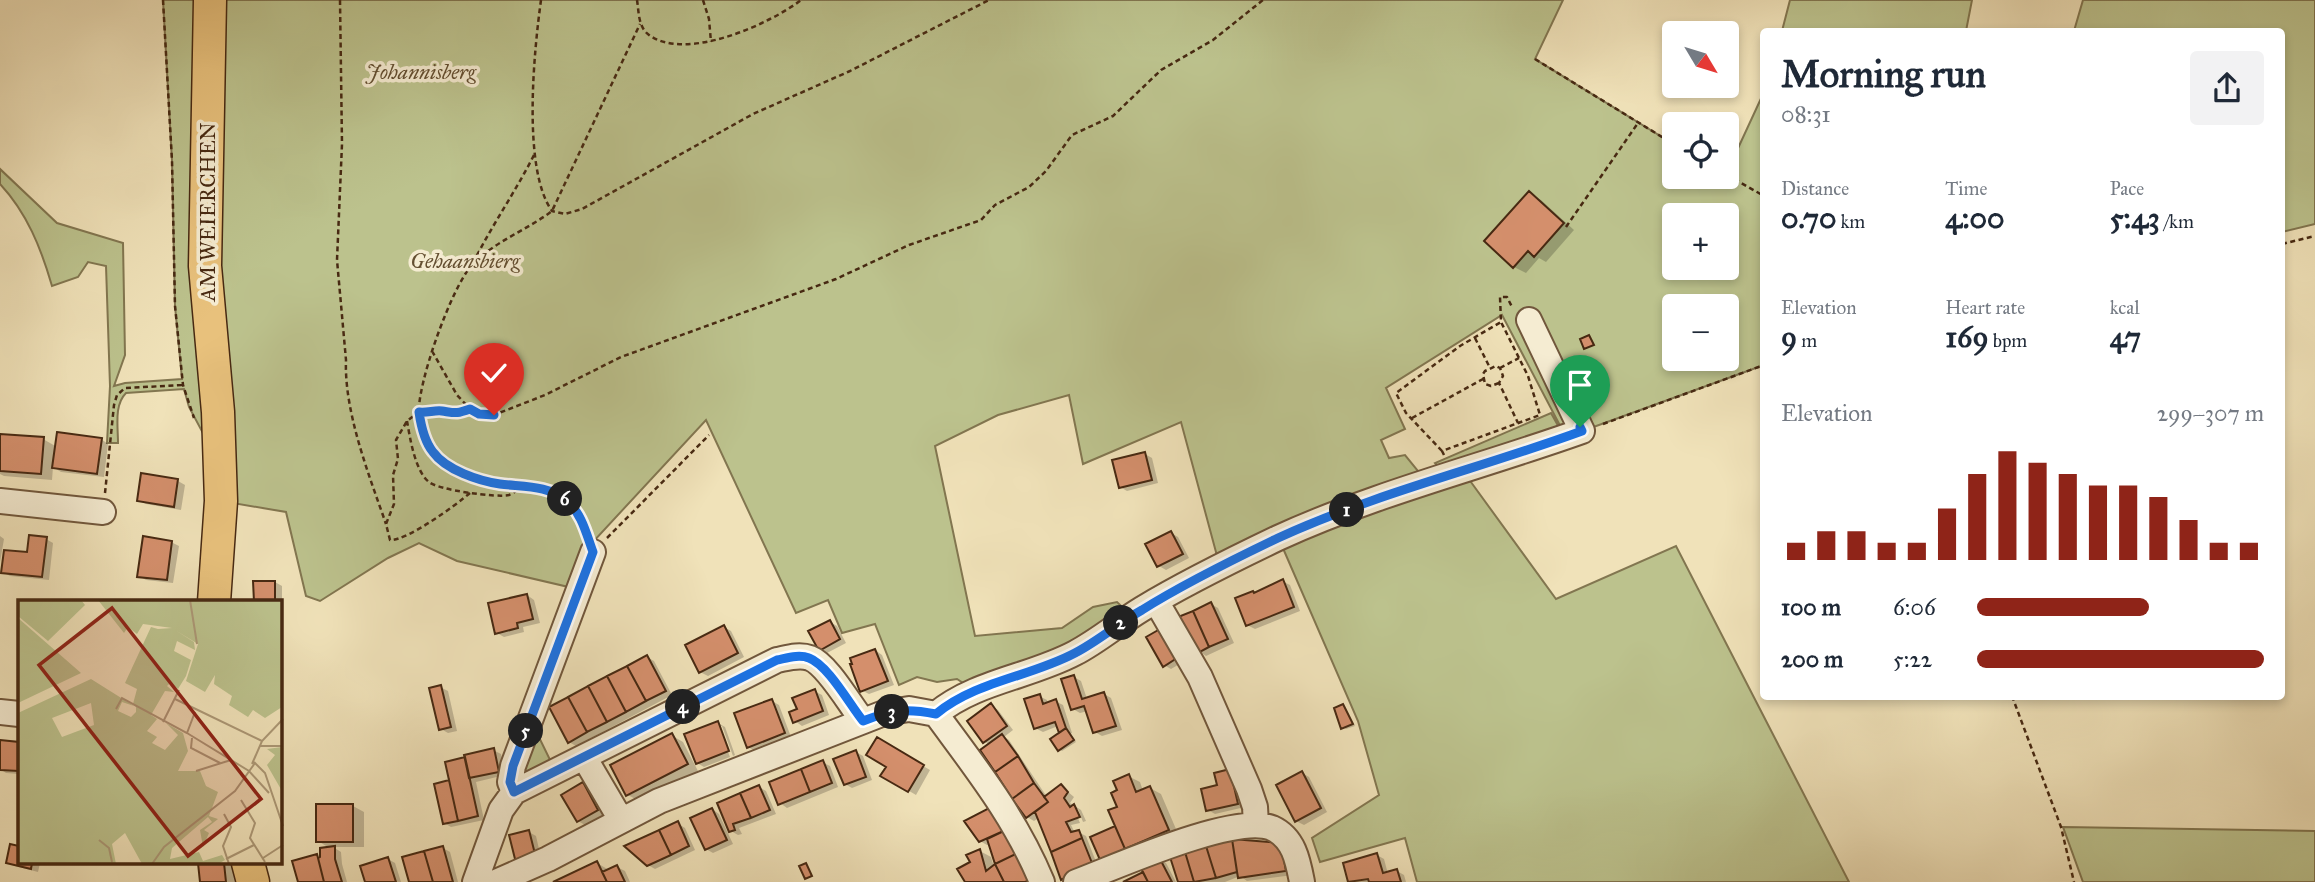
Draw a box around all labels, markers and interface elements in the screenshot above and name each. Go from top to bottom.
north arrow [1662,21,1740,98]
map controls [1662,21,1739,371]
text: Morning run [1781,51,1986,97]
button: share [2190,51,2264,125]
park label: Johannisberg [365,59,477,85]
text: 08:31 [1781,100,1831,128]
button: locate [1662,112,1739,189]
street label: AM WEIERCHEN [195,122,221,303]
text: Distance [1781,177,1849,200]
text: Time [1945,177,1987,200]
text: Pace [2110,177,2144,200]
text: 0.70 [1781,200,1836,236]
text: 4:00 [1945,200,2005,236]
text: 5:43 [2110,200,2160,236]
button: + [1662,203,1739,280]
text: km [1836,210,1865,233]
text: /km [2160,210,2194,233]
park label: Gehaansbierg [410,248,521,274]
button: − [1662,294,1739,371]
text: Elevation [1781,296,1856,319]
text: Heart rate [1945,296,2025,319]
text: kcal [2110,296,2140,319]
text: 9 [1781,319,1797,355]
text: 169 [1945,319,1989,355]
text: 47 [2110,319,2141,355]
text: m [1797,329,1817,352]
text: bpm [1989,329,2027,352]
pin [464,343,524,415]
icon: check [475,354,513,392]
pin [1550,355,1610,427]
icon: arrive [1561,366,1599,404]
text: Elevation [1781,399,1872,427]
text: 299–307 m [2157,399,2264,427]
pin: 6 [548,482,582,516]
text: 6 [560,487,569,510]
pin: 1 [1330,492,1364,528]
text: 1 [1343,498,1350,521]
text: 100 m [1781,593,1841,621]
text: 6:06 [1893,593,1936,621]
inset map [18,600,282,864]
pin: 2 [1104,606,1138,640]
text: 2 [1116,611,1125,634]
text: 200 m [1781,645,1843,673]
text: 5:22 [1893,645,1932,673]
pin: 4 [666,690,700,724]
pin: 3 [874,694,910,730]
text: 4 [677,695,688,718]
text: 3 [888,700,895,723]
pin: 5 [508,714,544,748]
text: 5 [521,719,530,742]

